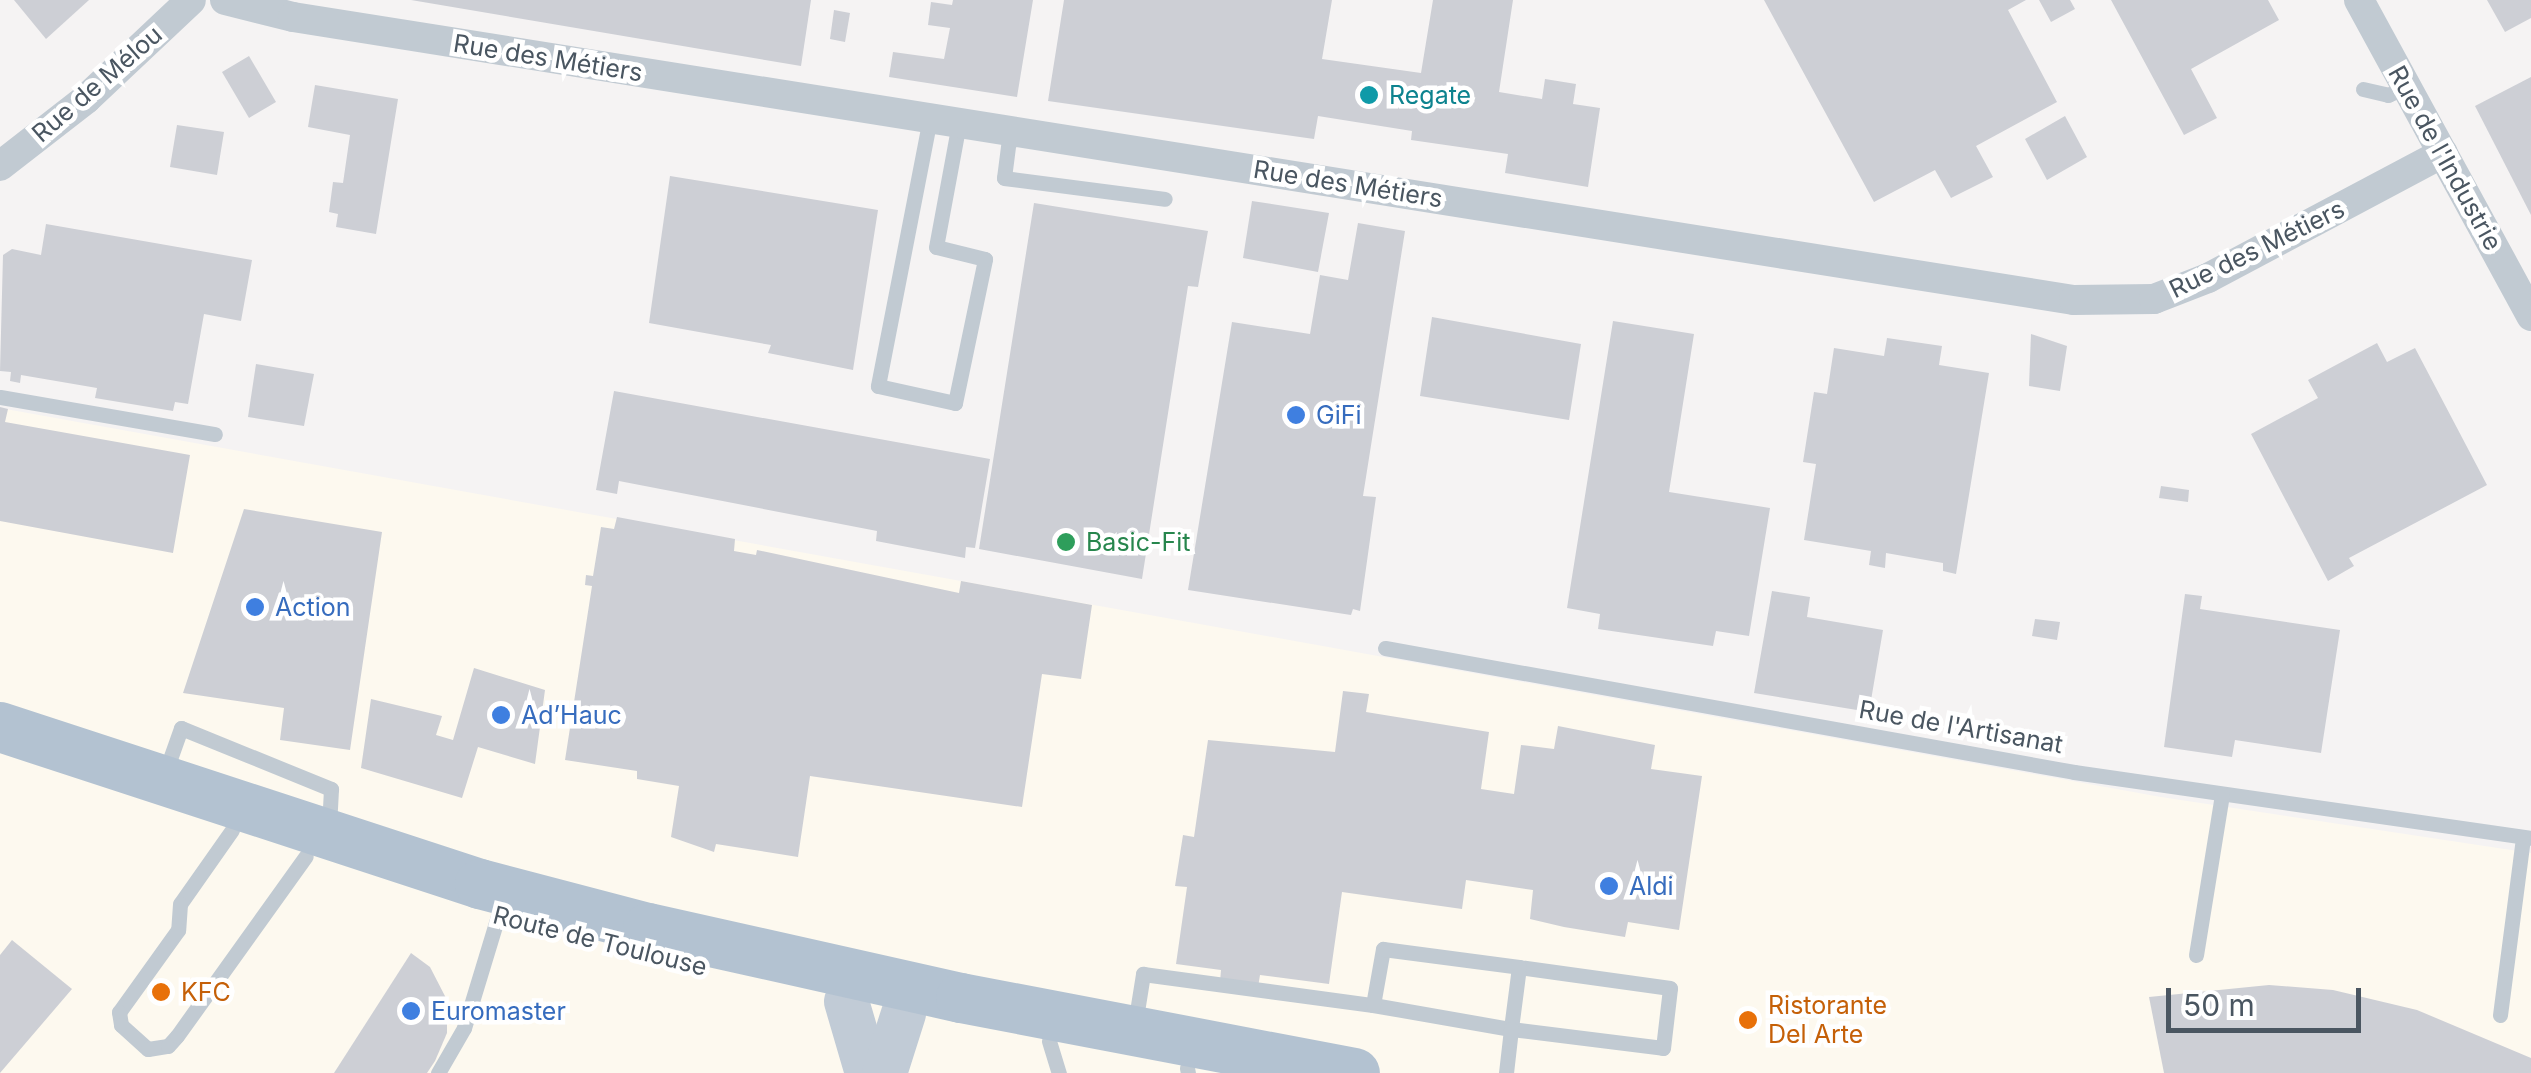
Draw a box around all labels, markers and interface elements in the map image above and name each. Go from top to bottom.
street label: Rue de Mélou [26,19,168,149]
street label: Rue des Métiers [451,28,645,88]
street label: Rue de l'Industrie [2382,61,2508,255]
place label: Regate [1389,80,1471,110]
marker: Regate [1358,84,1380,106]
street label: Rue des Métiers [1251,154,1445,214]
street label: Rue des Métiers [2165,194,2349,304]
place label: GiFi [1316,400,1362,430]
marker: GiFi [1285,404,1307,426]
place label: Basic-Fit [1086,527,1190,557]
marker: Basic-Fit [1055,531,1077,553]
place label: Action [275,592,351,622]
marker: Action [244,596,266,618]
street label: Rue de l'Artisanat [1857,694,2065,760]
place label: Ad’Hauc [521,700,622,730]
marker: Ad’Hauc [490,704,512,726]
place label: Aldi [1629,871,1674,901]
marker: Aldi [1598,875,1620,897]
street label: Route de Toulouse [490,900,710,982]
scale bar [2171,968,2366,1030]
place label: KFC [181,977,231,1007]
marker: KFC [150,981,172,1003]
text: 50 m [2183,987,2255,1023]
place label: Ristorante Del Arte [1768,991,1887,1050]
place label: Euromaster [431,996,566,1026]
marker: Euromaster [400,1000,422,1022]
marker: Ristorante Del Arte [1737,1009,1759,1031]

